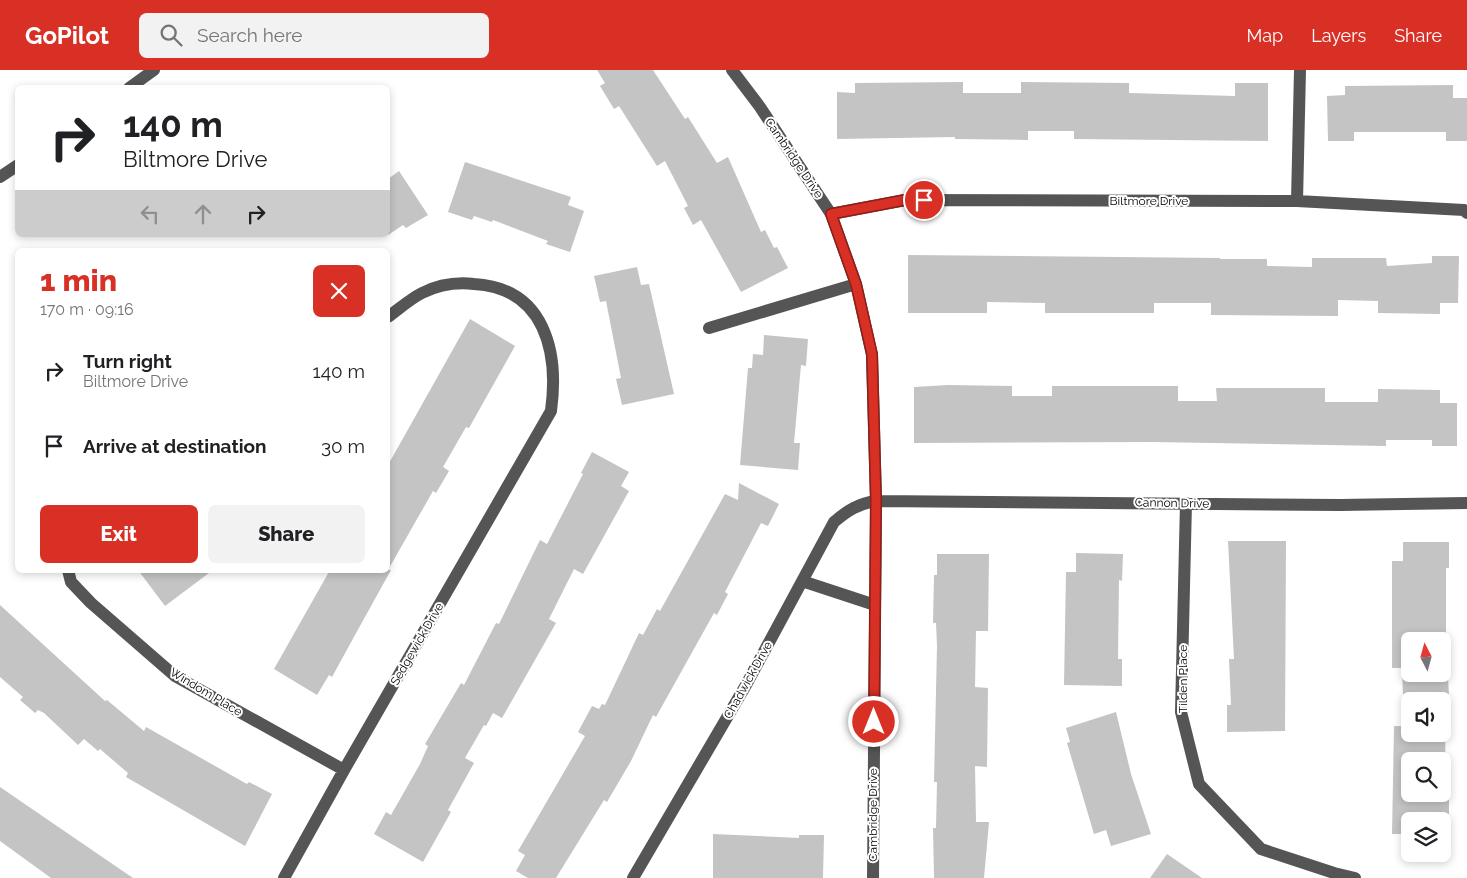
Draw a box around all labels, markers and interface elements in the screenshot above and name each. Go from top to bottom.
search box [139,13,489,58]
text: GoPilot [25,21,109,50]
icon: search [157,21,185,49]
text: Search here [197,24,303,46]
text: Map [1247,25,1283,46]
text: Layers [1311,25,1366,46]
text: Share [1394,25,1442,46]
text: 140 m [123,104,223,145]
icon: right [40,105,105,170]
street label: Cambridge Drive [762,115,826,201]
text: Biltmore Drive [123,146,268,172]
pin [903,179,945,221]
icon: arrive [910,186,938,214]
street label: Biltmore Drive [1110,194,1188,208]
icon: left [136,200,164,228]
icon: ahead [189,200,217,228]
icon: right [242,200,270,228]
text: 1 min [40,263,117,298]
button: close [313,265,365,317]
text: 170 m · 09:16 [40,300,134,319]
text: Turn right [83,350,172,372]
icon: right [40,357,68,385]
text: 140 m [313,360,365,382]
text: Biltmore Drive [83,372,188,391]
icon: arrive [40,432,68,460]
text: Arrive at destination [83,435,267,457]
text: 30 m [321,435,365,457]
street label: Cannon Drive [1135,495,1209,511]
button: Exit [40,505,198,563]
button: Share [208,505,365,563]
street label: Sedgewick Drive [388,600,446,688]
north arrow [1401,632,1451,682]
map controls [1401,632,1451,862]
street label: Chadwick Drive [721,639,775,721]
street label: Tilden Place [1176,645,1190,713]
street label: Windom Place [167,665,245,719]
button: sound [1401,692,1451,742]
position arrow [847,695,899,747]
button: search [1401,752,1451,802]
street label: Cambridge Drive [866,768,880,862]
button: layers [1401,812,1451,862]

